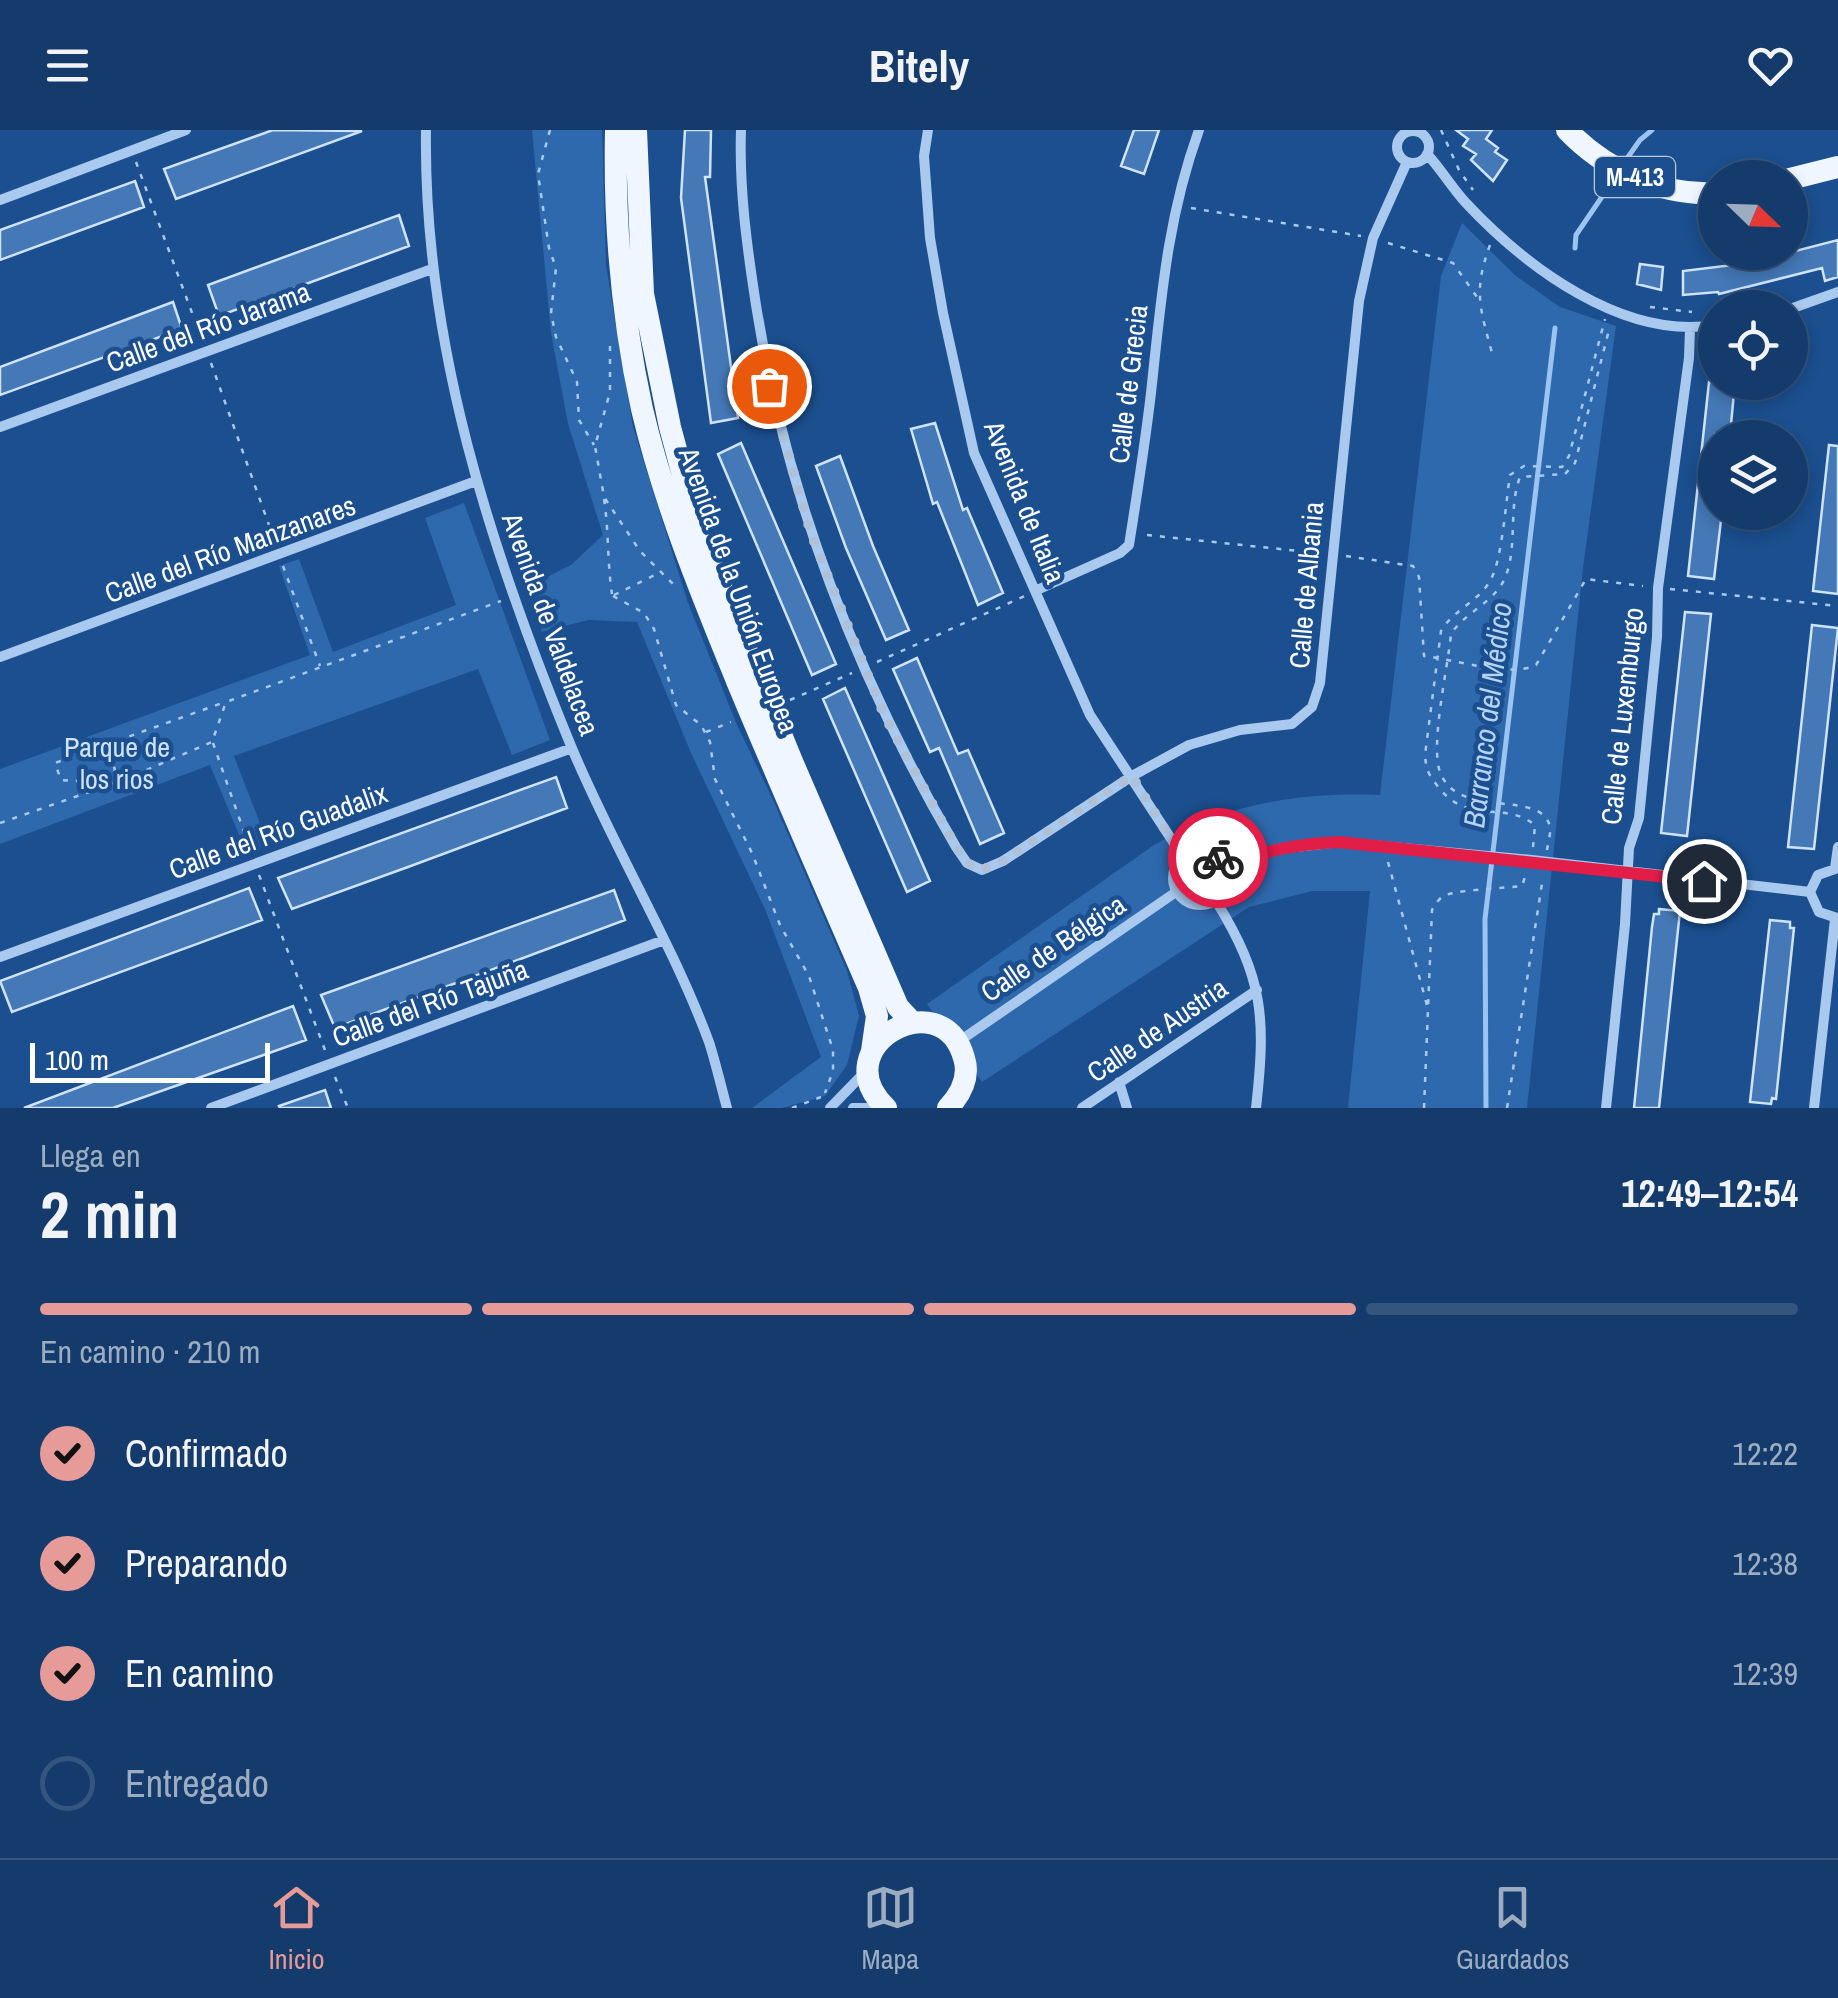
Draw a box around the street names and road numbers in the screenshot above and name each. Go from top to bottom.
road number: M-413 [1595,157,1675,197]
street label: Calle del Río Jarama [101,272,315,382]
street label: Calle de Grecia [1099,302,1157,465]
street label: Avenida de Italia [975,414,1075,589]
street label: Avenida de la Unión Europea [669,441,808,738]
street label: Calle del Río Manzanares [99,486,361,612]
street label: Calle de Albania [1280,500,1332,670]
street label: Avenida de Valdelacea [493,507,609,741]
street label: Calle de Luxemburgo [1592,605,1652,827]
street label: Calle del Río Guadalix [164,774,393,888]
street label: Calle de Bélgica [973,885,1133,1011]
street label: Calle del Río Tajuña [327,950,533,1056]
street label: Calle de Austria [1079,969,1235,1091]

